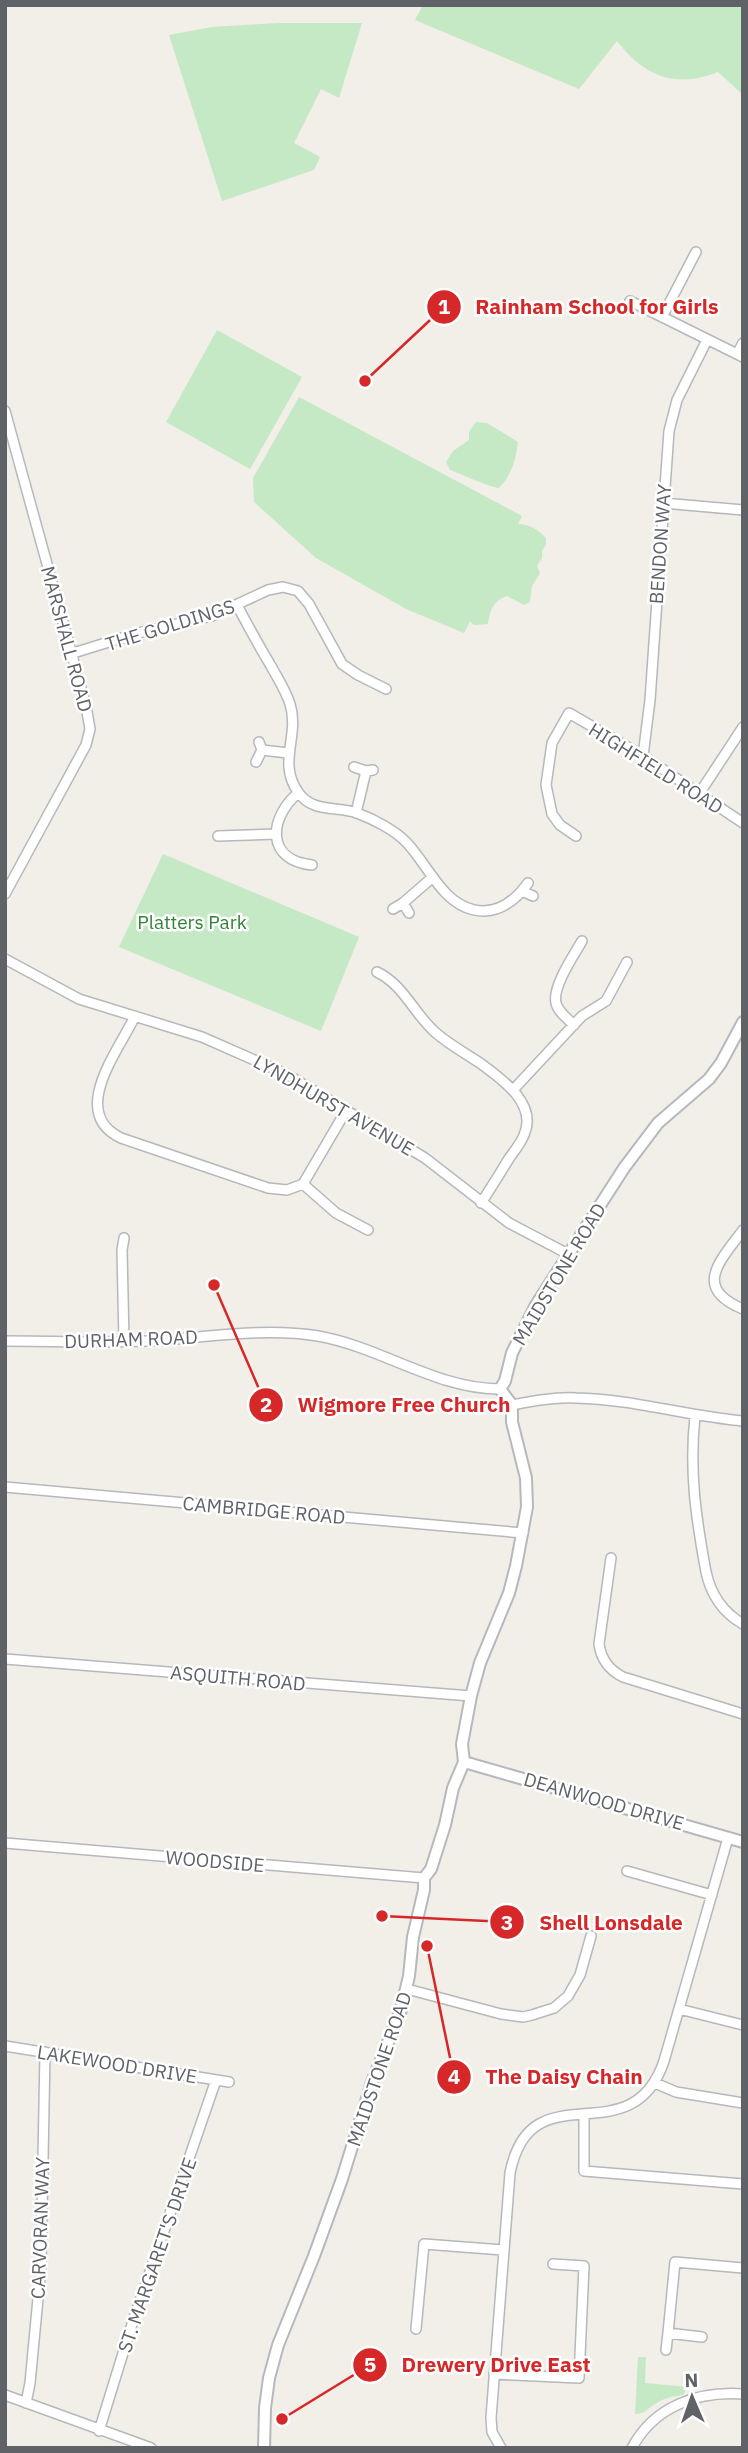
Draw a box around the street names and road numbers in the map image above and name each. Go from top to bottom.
street label: BENDON WAY [644,482,676,605]
street label: MARSHALL ROAD [36,563,98,715]
street label: THE GOLDINGS [102,594,238,656]
street label: HIGHFIELD ROAD [584,717,728,819]
street label: LYNDHURST AVENUE [249,1049,419,1161]
street label: MAIDSTONE ROAD [507,1198,611,1350]
street label: DURHAM ROAD [64,1325,198,1353]
street label: CAMBRIDGE ROAD [182,1491,346,1529]
street label: ASQUITH ROAD [169,1660,307,1696]
street label: DEANWOOD DRIVE [521,1767,687,1835]
street label: WOODSIDE [165,1845,265,1877]
street label: MAIDSTONE ROAD [341,1989,417,2149]
street label: LAKEWOOD DRIVE [35,2040,199,2088]
street label: ST. MARGARET'S DRIVE [112,2154,202,2356]
street label: CARVORAN WAY [26,2156,54,2299]

